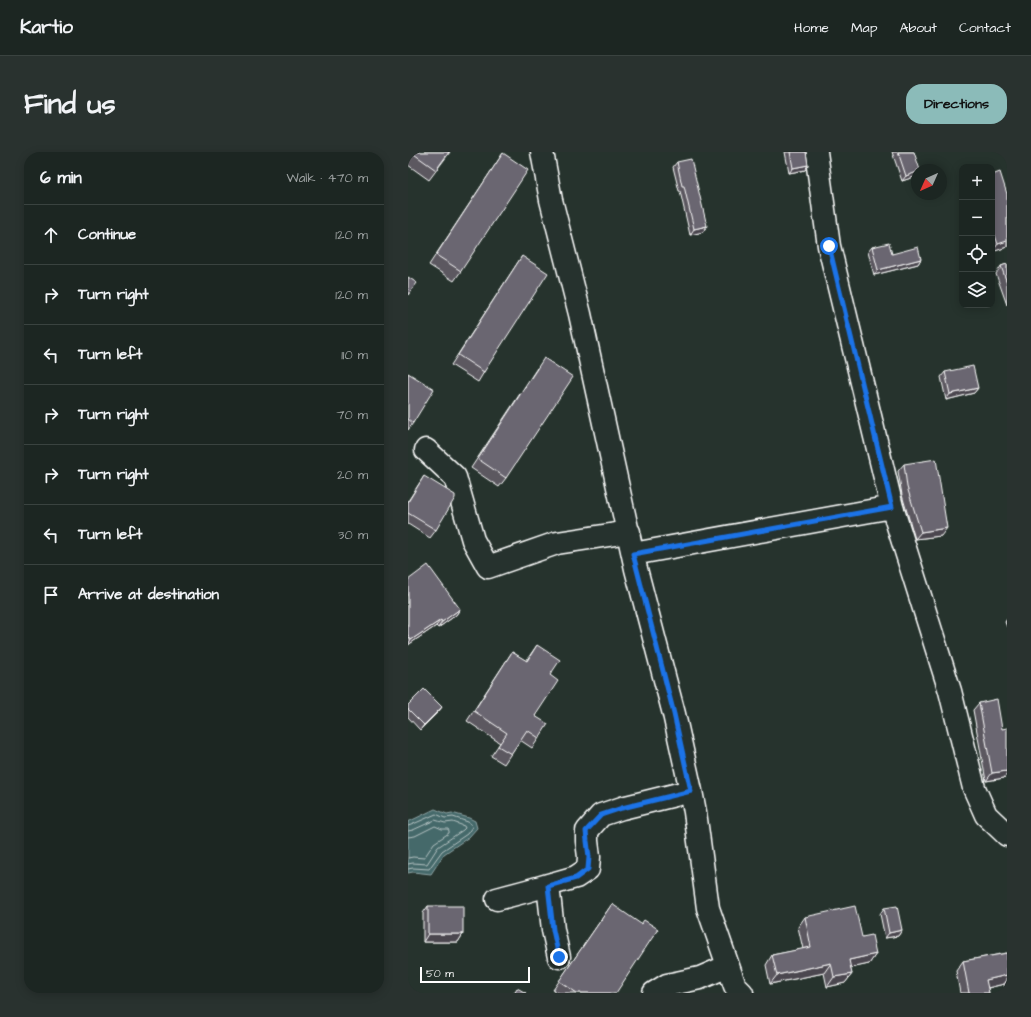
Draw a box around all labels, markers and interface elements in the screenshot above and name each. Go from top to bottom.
text: Kartio [20,14,73,41]
text: Home [794,18,829,38]
text: Map [851,18,877,38]
text: About [899,18,937,38]
text: Contact [959,18,1011,38]
button: Directions [906,84,1007,124]
text: Find us [24,85,115,124]
north arrow [911,164,947,200]
map controls [959,164,995,308]
button: + [959,164,995,200]
text: 6 min [40,166,82,190]
text: Walk · 470 m [287,169,368,187]
button: − [959,200,995,236]
icon: ahead [40,224,62,246]
text: Continue [78,224,136,245]
text: 120 m [335,226,368,244]
button: locate [959,236,995,272]
route start [820,237,838,255]
button: layers [959,272,995,308]
icon: right [40,284,62,306]
text: Turn right [78,284,149,305]
text: 120 m [335,286,368,304]
icon: left [40,344,62,366]
text: Turn left [78,344,142,365]
text: 110 m [341,346,368,364]
icon: right [40,404,62,426]
text: Turn right [78,404,149,425]
text: 70 m [336,406,368,424]
icon: right [40,464,62,486]
text: Turn right [78,464,149,485]
text: 20 m [337,466,368,484]
icon: left [40,524,62,546]
text: Turn left [78,524,142,545]
text: 30 m [338,526,368,544]
icon: arrive [40,584,62,606]
text: Arrive at destination [78,584,219,605]
route end [550,948,568,966]
scale bar [420,965,530,984]
text: 50 m [426,966,454,981]

